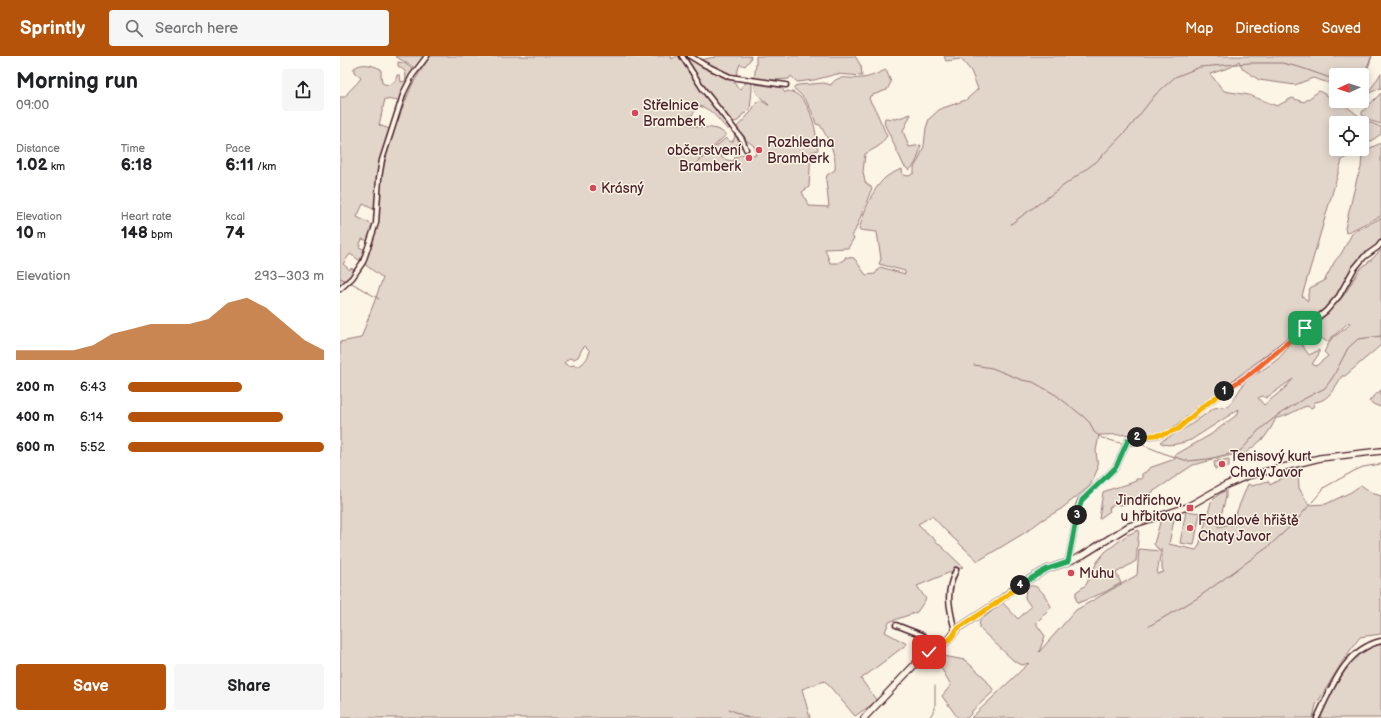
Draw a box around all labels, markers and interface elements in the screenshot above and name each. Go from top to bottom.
search box [109,10,389,46]
text: Sprintly [20,17,85,40]
icon: search [123,17,145,39]
text: Search here [155,19,238,38]
text: Map [1185,20,1213,37]
text: Directions [1235,20,1300,37]
text: Saved [1322,20,1361,37]
text: Morning run [16,68,138,95]
north arrow [1329,68,1369,108]
map controls [1329,68,1369,156]
button: share [282,69,324,111]
text: 09:00 [16,97,49,113]
place label: Střelnice Bramberk [643,97,705,130]
marker: Střelnice Bramberk [630,108,640,118]
button: locate [1329,116,1369,156]
place label: Rozhledna Bramberk [767,134,834,167]
text: Distance [16,142,60,155]
text: Time [121,142,145,155]
text: Pace [225,142,250,155]
place label: občerstvení Bramberk [667,142,742,175]
marker: Rozhledna Bramberk [754,145,764,155]
marker: občerstvení Bramberk [744,153,754,163]
text: 1.02 [16,155,48,175]
text: 6:18 [121,155,152,175]
text: 6:11 [225,155,254,175]
text: km [48,160,65,173]
text: /km [254,160,276,173]
place label: Krásný [601,180,645,197]
marker: Krásný [588,183,598,193]
text: Elevation [16,210,62,223]
text: Heart rate [121,210,171,223]
text: kcal [225,210,245,223]
text: 10 [16,223,34,243]
text: 148 [121,223,148,243]
text: 74 [225,223,245,243]
text: m [34,228,46,241]
text: bpm [148,228,173,241]
text: Elevation [16,268,70,284]
text: 293–303 m [254,268,324,284]
pin [1288,311,1322,345]
icon: arrive [1294,317,1316,339]
text: 200 m [16,379,54,395]
text: 6:43 [80,379,107,395]
pin: 1 [1214,381,1234,401]
text: 1 [1222,384,1226,397]
text: 400 m [16,409,54,425]
text: 6:14 [80,409,104,425]
pin: 2 [1127,427,1147,447]
text: 2 [1134,430,1140,443]
text: 600 m [16,439,55,455]
text: 5:52 [80,439,105,455]
place label: Tenisový kurt Chaty Javor [1230,448,1312,481]
marker: Tenisový kurt Chaty Javor [1217,459,1227,469]
place label: Jindřichov, u hřbitova [1116,492,1182,525]
marker: Jindřichov, u hřbitova [1185,503,1195,513]
pin: 3 [1067,505,1087,525]
text: 3 [1074,508,1080,521]
place label: Fotbalové hřiště Chaty Javor [1198,512,1299,545]
marker: Fotbalové hřiště Chaty Javor [1185,523,1195,533]
place label: Muhu [1079,565,1114,582]
marker: Muhu [1066,568,1076,578]
pin: 4 [1010,575,1030,595]
text: 4 [1017,578,1023,591]
pin [912,635,946,669]
icon: check [918,641,940,663]
button: Save [16,664,166,710]
button: Share [174,664,324,710]

